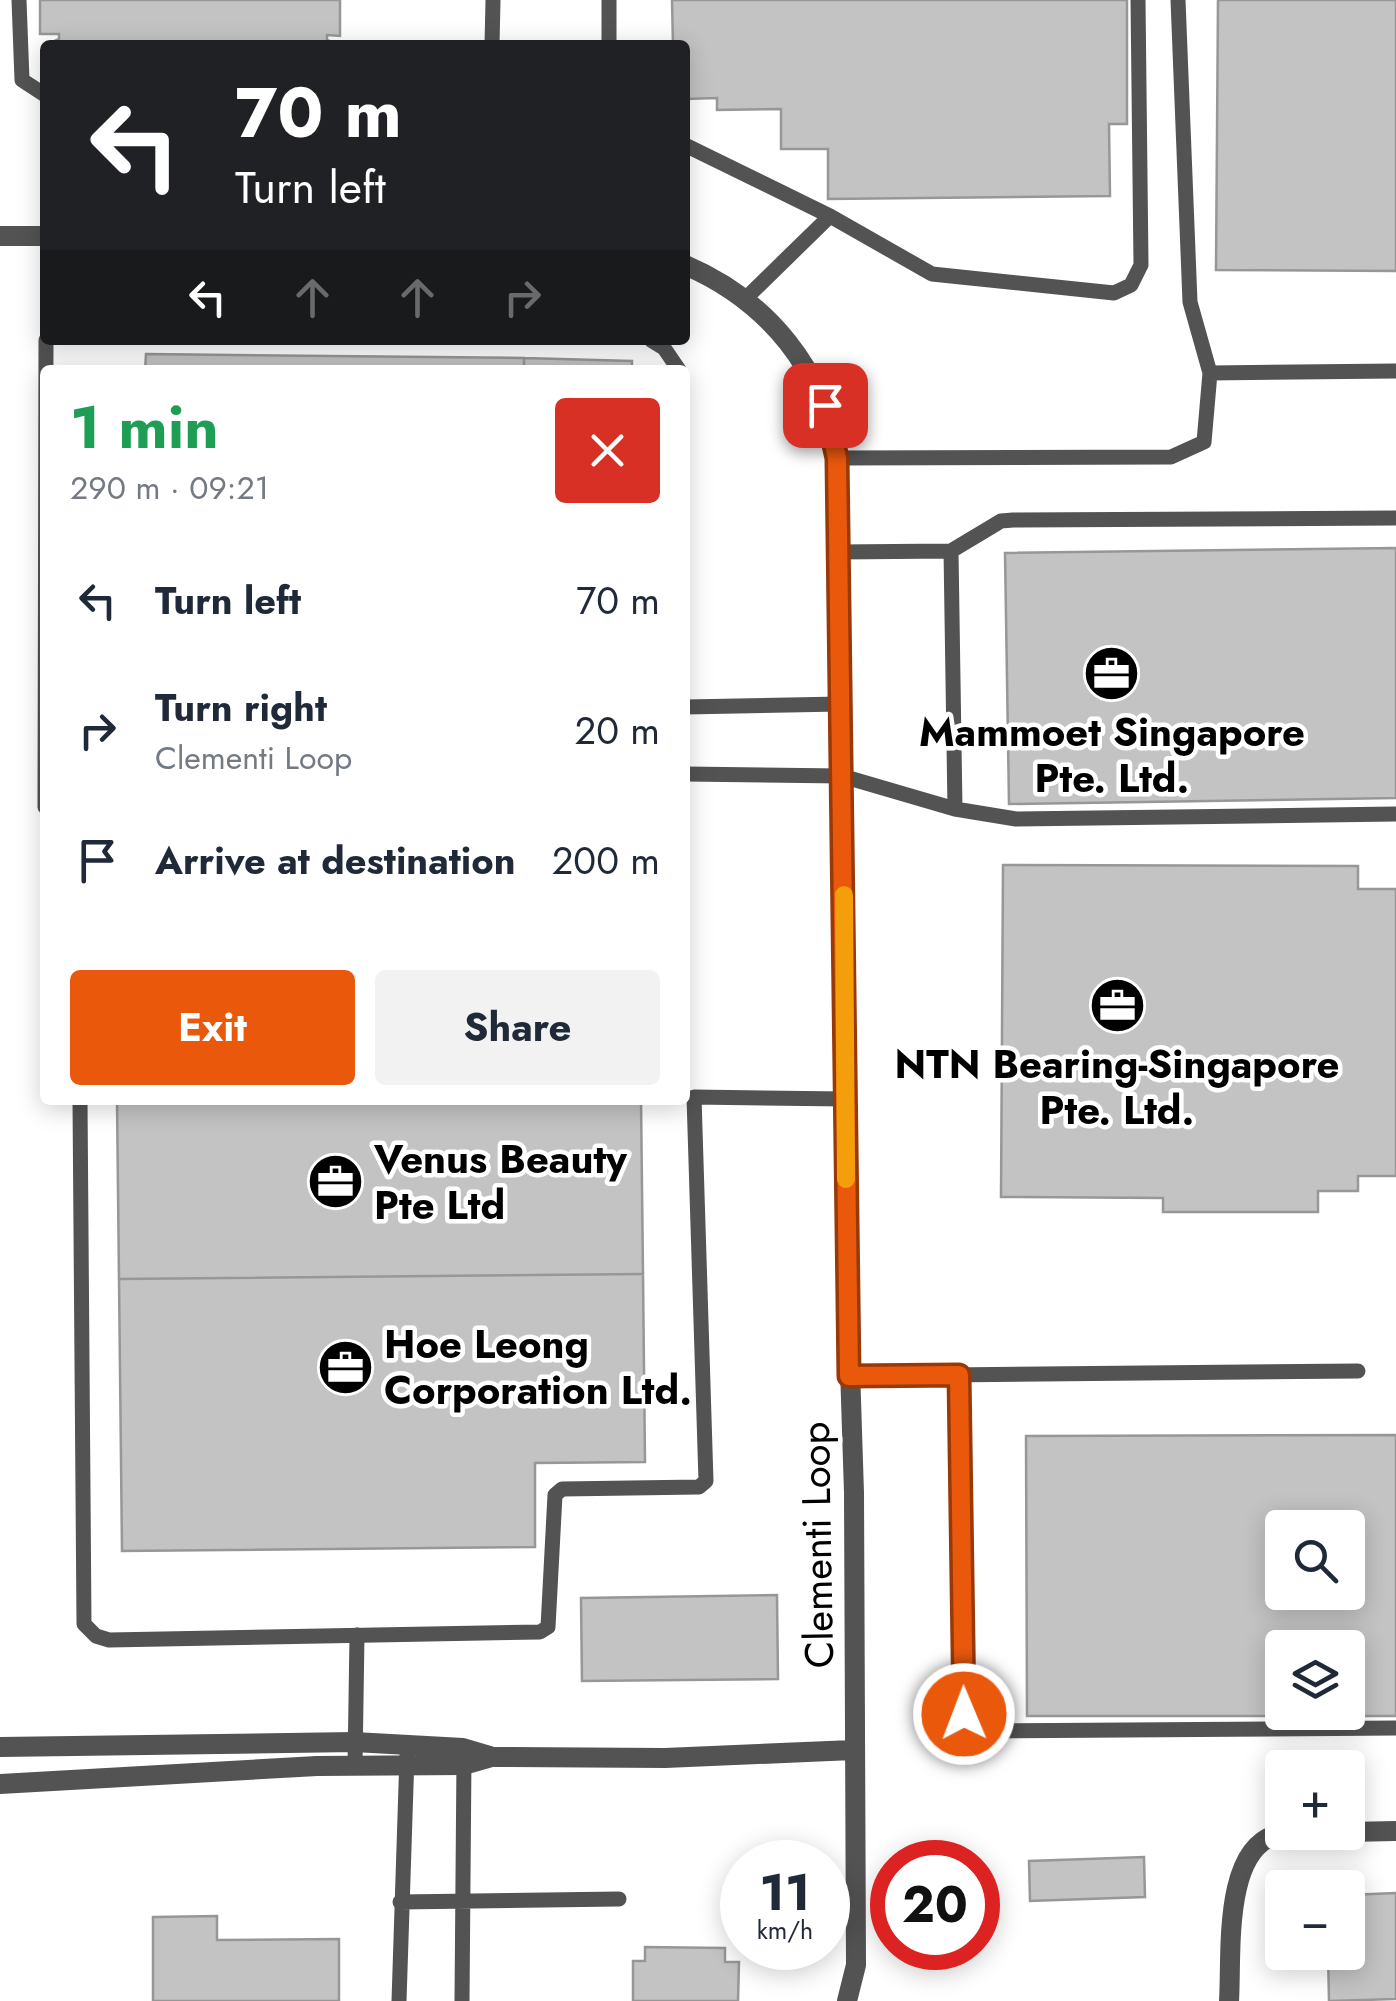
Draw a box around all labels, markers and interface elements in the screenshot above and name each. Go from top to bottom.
text: 70 m [235,62,402,163]
icon: left [70,80,200,210]
text: Turn left [235,155,386,220]
icon: left [180,270,235,325]
icon: ahead [285,270,340,325]
icon: ahead [390,270,445,325]
icon: right [495,270,550,325]
pin [783,363,868,448]
icon: arrive [798,378,853,433]
text: 1 min [70,384,219,471]
button: close [555,398,660,503]
text: 290 m · 09:21 [70,465,269,511]
icon: left [70,573,125,628]
text: Turn left [155,573,301,628]
text: 70 m [576,573,660,628]
office icon: Mammoet Singapore Pte. Ltd. [1082,643,1142,703]
text: Turn right [155,680,327,735]
icon: right [70,703,125,758]
text: 20 m [575,703,660,758]
place label: Mammoet Singapore Pte. Ltd. [919,703,1305,807]
text: Clementi Loop [155,735,352,781]
icon: arrive [70,833,125,888]
text: Arrive at destination [155,833,516,888]
text: 200 m [552,833,660,888]
button: Exit [70,970,355,1085]
button: Share [375,970,660,1085]
office icon: NTN Bearing-Singapore Pte. Ltd. [1087,975,1147,1035]
place label: NTN Bearing-Singapore Pte. Ltd. [895,1035,1339,1139]
place label: Venus Beauty Pte Ltd [373,1130,628,1234]
office icon: Venus Beauty Pte Ltd [305,1152,365,1212]
place label: Hoe Leong Corporation Ltd. [384,1315,692,1419]
office icon: Hoe Leong Corporation Ltd. [315,1337,375,1397]
street label: Clementi Loop [786,1421,848,1669]
map controls [1265,1510,1365,1970]
button: search [1265,1510,1365,1610]
button: layers [1265,1630,1365,1730]
position arrow [912,1662,1016,1766]
button: + [1265,1750,1365,1850]
speed limit sign: 20 [870,1840,1000,1970]
text: 11 [760,1856,810,1929]
button: − [1265,1870,1365,1970]
text: km/h [757,1912,813,1948]

